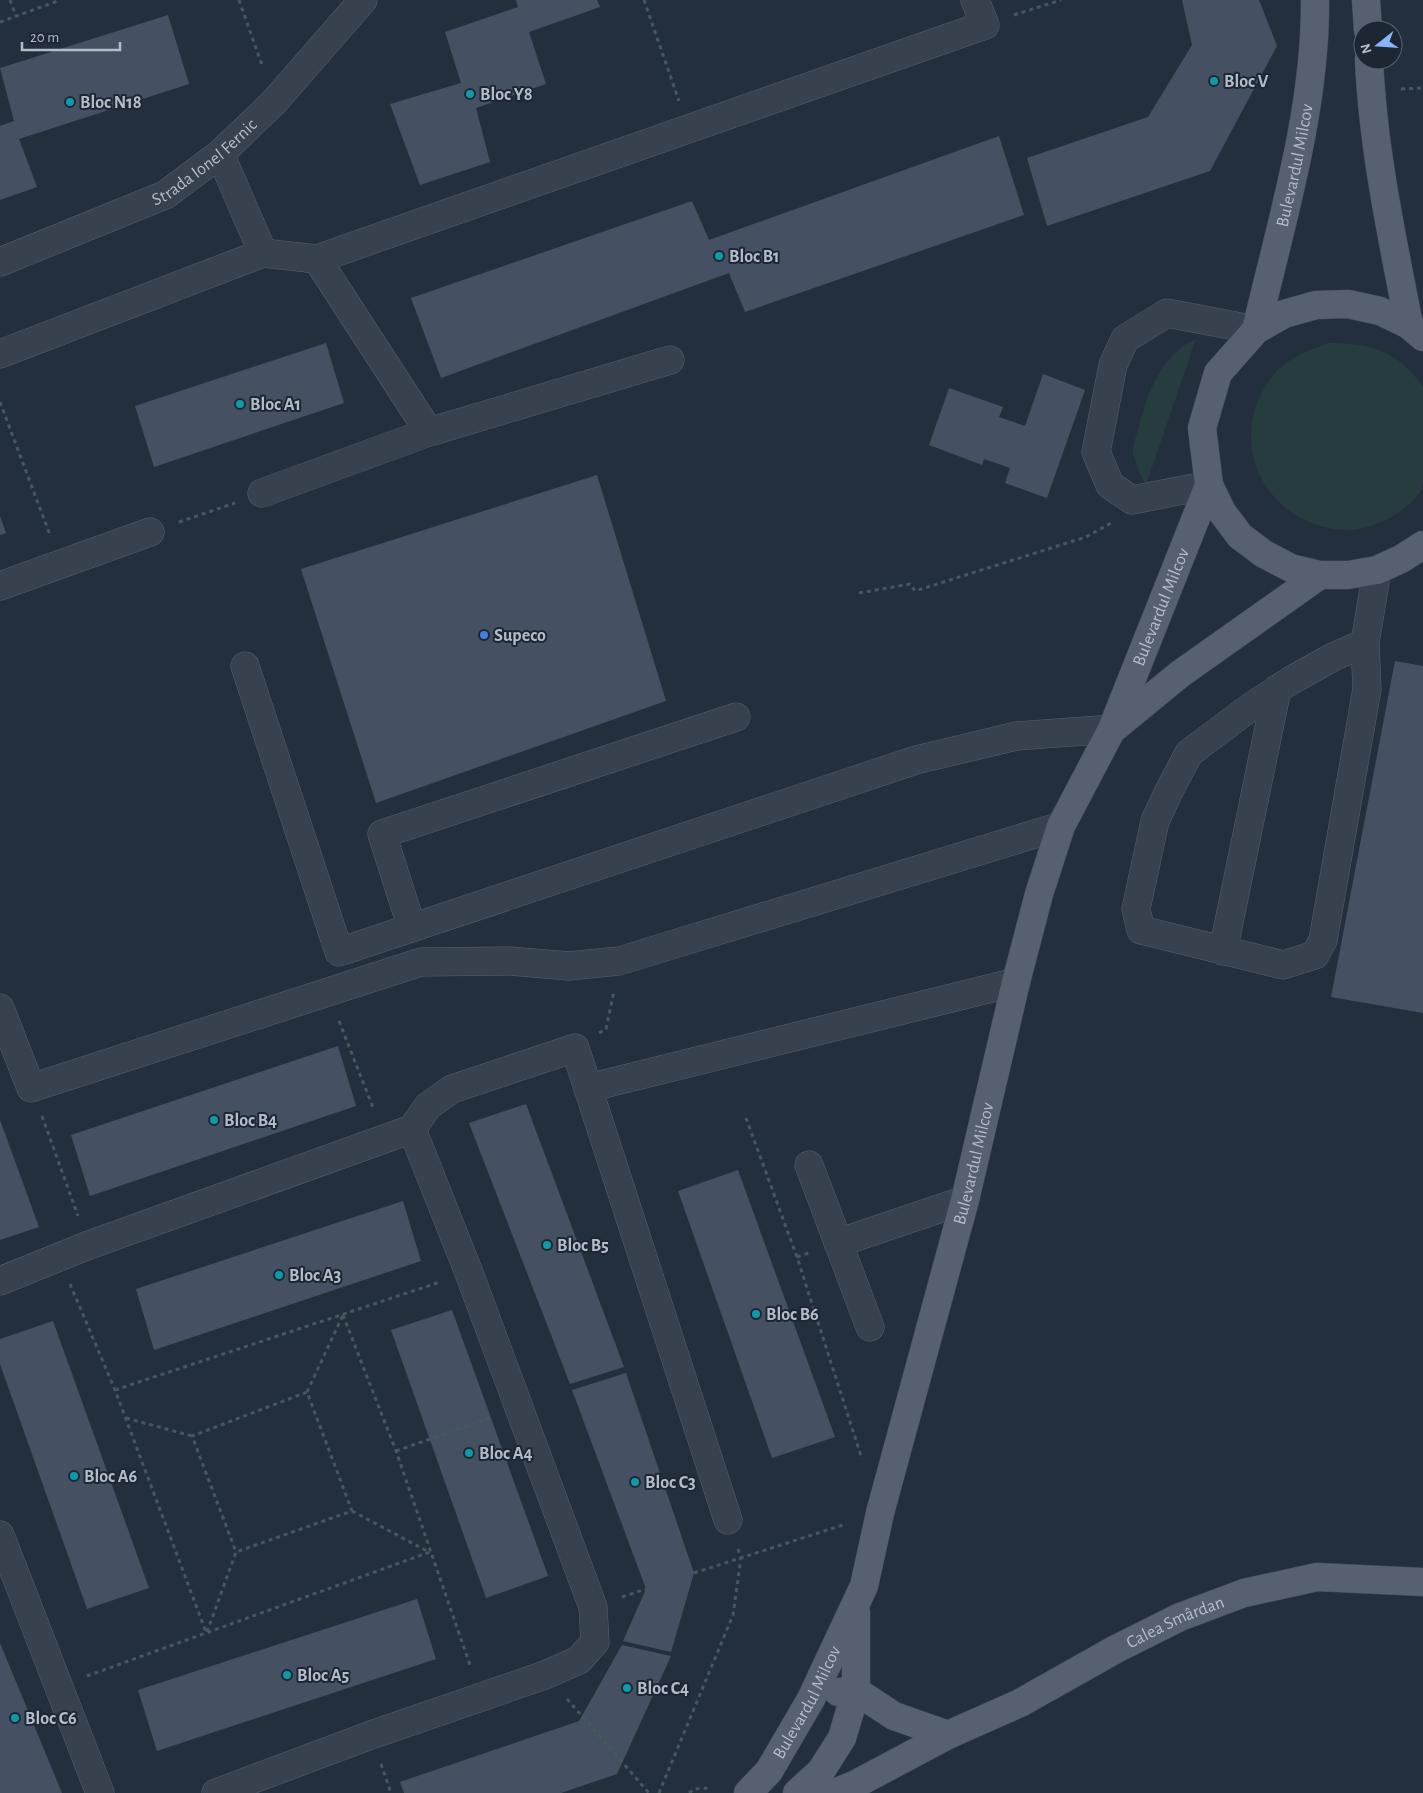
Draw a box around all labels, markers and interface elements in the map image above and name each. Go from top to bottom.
scale bar [22,20,120,52]
north arrow [1353,20,1403,70]
text: 20 m [30,30,59,45]
text: N [1358,42,1375,55]
place label: Bloc V [1224,73,1269,91]
marker: Bloc V [1208,75,1220,87]
place label: Bloc Y8 [480,86,533,104]
marker: Bloc Y8 [464,88,476,100]
place label: Bloc N18 [80,94,142,112]
marker: Bloc N18 [64,96,76,108]
street label: Bulevardul Milcov [1274,103,1317,229]
street label: Strada Ionel Fernic [149,116,261,209]
place label: Bloc B1 [729,248,780,266]
marker: Bloc B1 [713,250,725,262]
place label: Bloc A1 [250,396,301,414]
marker: Bloc A1 [234,398,246,410]
street label: Bulevardul Milcov [1130,545,1193,669]
place label: Supeco [494,627,546,645]
marker: Supeco [478,629,490,641]
street label: Bulevardul Milcov [951,1101,998,1227]
place label: Bloc B4 [224,1112,277,1130]
marker: Bloc B4 [208,1114,220,1126]
place label: Bloc B5 [557,1237,609,1255]
marker: Bloc B5 [541,1239,553,1251]
place label: Bloc A3 [289,1267,341,1285]
marker: Bloc A3 [273,1269,285,1281]
place label: Bloc B6 [766,1306,819,1324]
marker: Bloc B6 [750,1308,762,1320]
place label: Bloc A4 [479,1445,533,1463]
marker: Bloc A4 [463,1447,475,1459]
place label: Bloc A6 [84,1468,137,1486]
marker: Bloc A6 [68,1470,80,1482]
place label: Bloc C3 [645,1474,696,1492]
marker: Bloc C3 [629,1476,641,1488]
street label: Calea Smârdan [1124,1593,1227,1652]
street label: Bulevardul Milcov [770,1643,845,1762]
place label: Bloc A5 [297,1667,349,1685]
marker: Bloc A5 [281,1669,293,1681]
place label: Bloc C4 [637,1680,689,1698]
marker: Bloc C4 [621,1682,633,1694]
place label: Bloc C6 [25,1710,77,1728]
marker: Bloc C6 [9,1712,21,1724]

